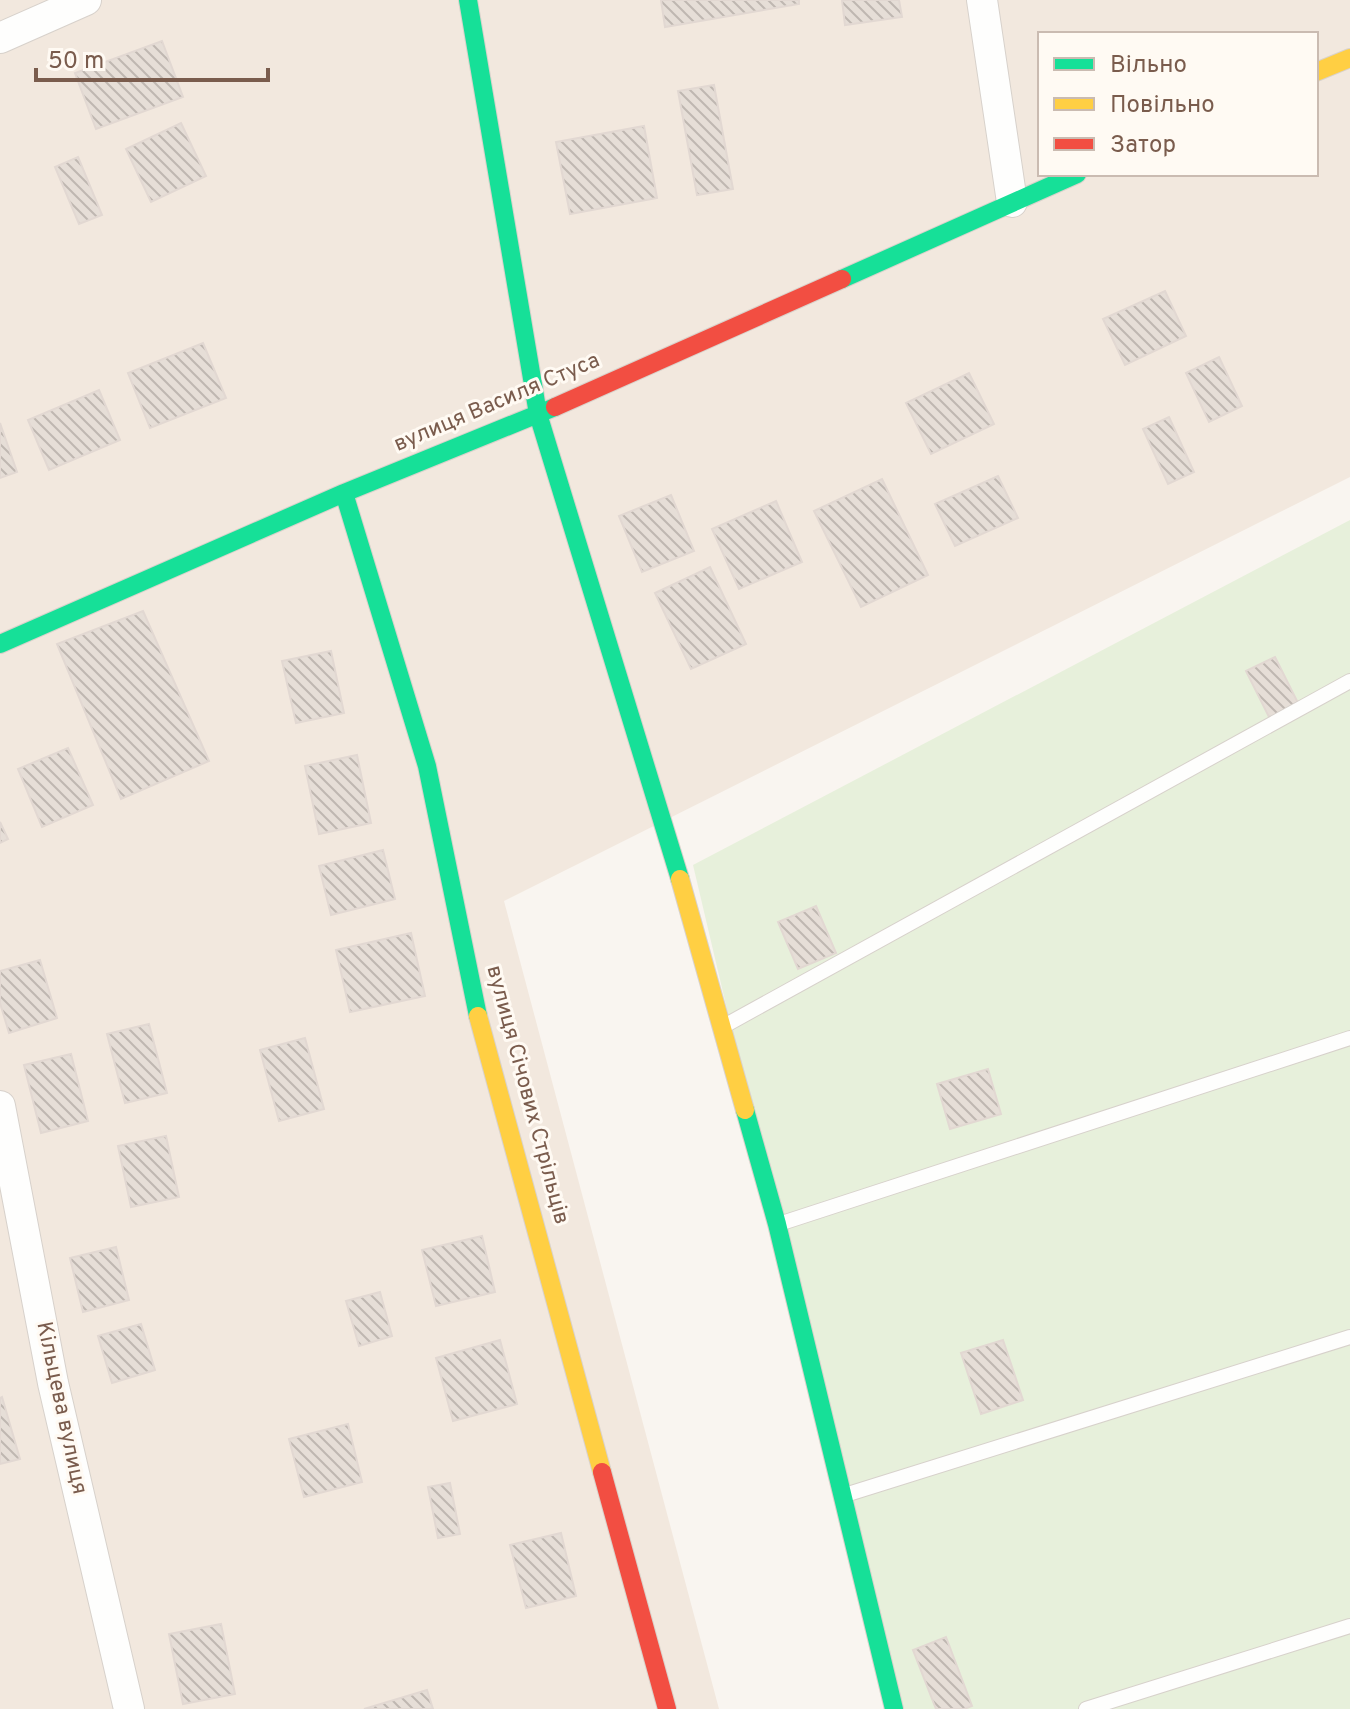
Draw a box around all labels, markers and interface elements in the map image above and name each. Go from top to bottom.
scale bar [36,32,268,82]
legend [1038,32,1318,176]
text: 50 m [48,47,104,77]
text: Вільно [1110,51,1187,81]
text: Повільно [1110,91,1215,121]
text: Затор [1110,131,1176,161]
street label: вулиця Василя Стуса [390,347,604,459]
street label: вулиця Січових Стрільців [479,963,575,1227]
street label: Кільцева вулиця [30,1319,92,1497]

